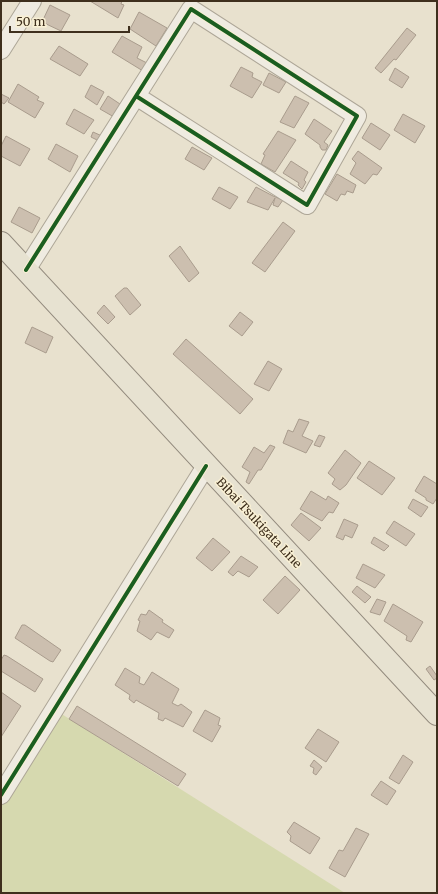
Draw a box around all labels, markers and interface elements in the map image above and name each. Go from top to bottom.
scale bar [10,8,129,34]
text: 50 m [16,14,45,29]
street label: Bibai Tsukigata Line [214,474,305,571]

